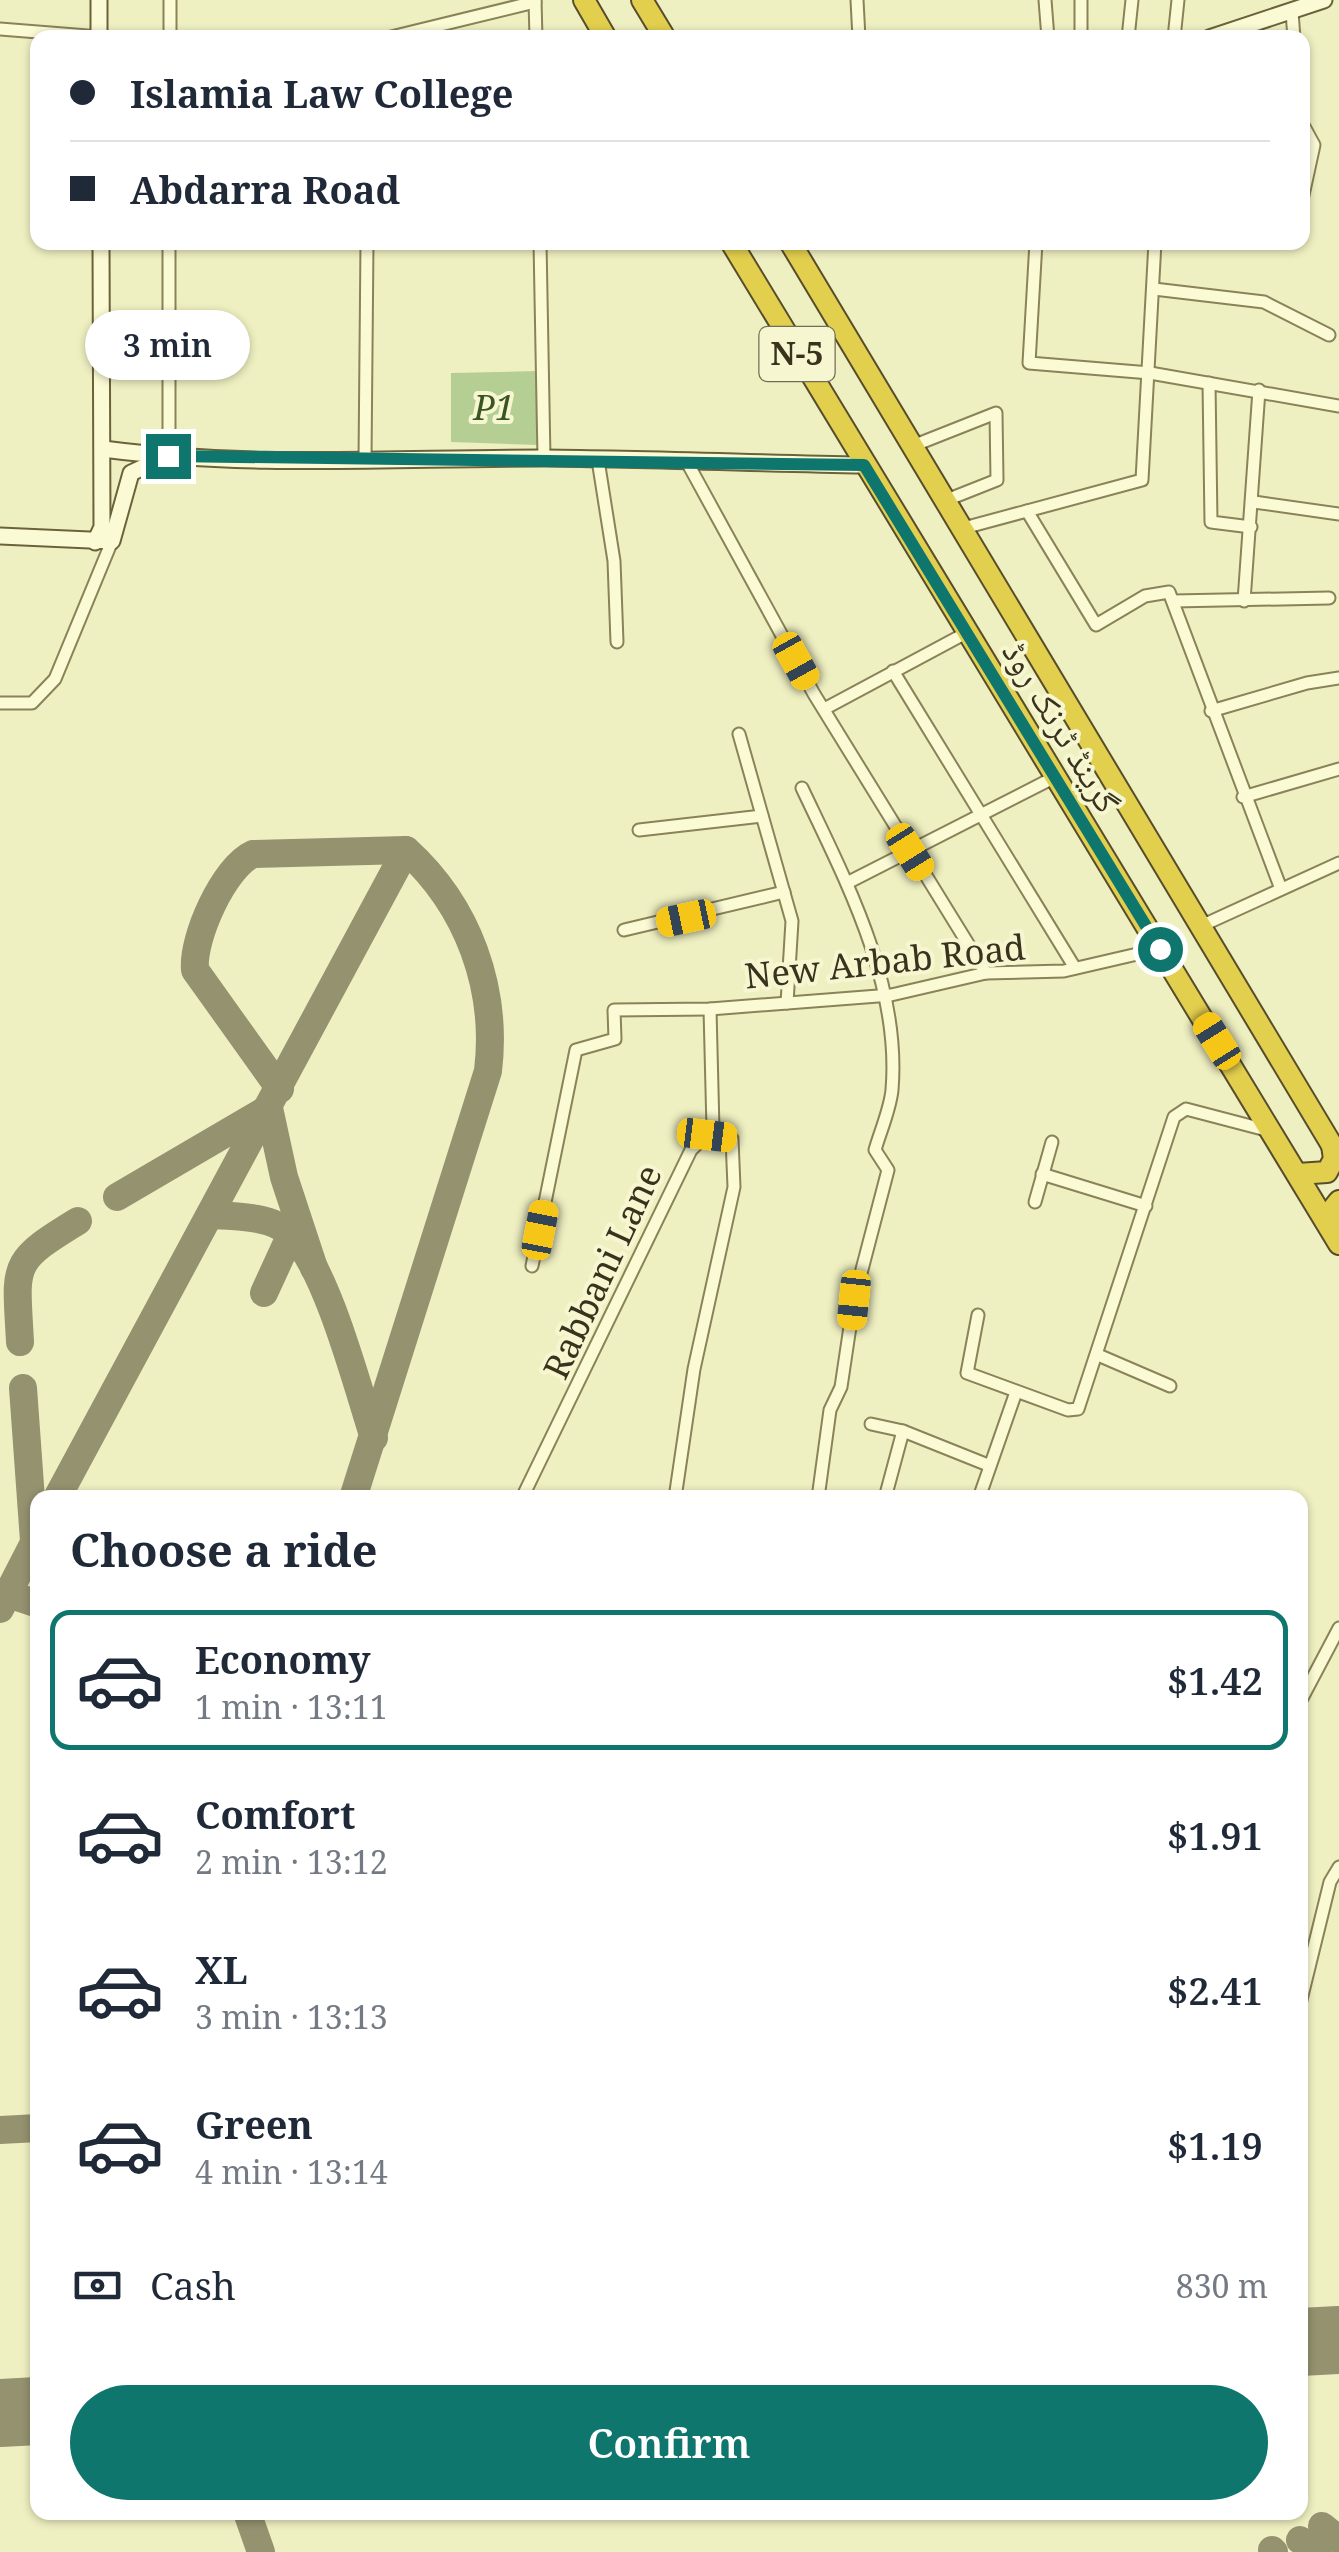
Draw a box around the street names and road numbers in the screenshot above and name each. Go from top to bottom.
road number: N-5 [760,327,834,381]
street label: گرینڈ ٹرنک روڈ [992,631,1132,821]
street label: New Arbab Road [742,922,1028,999]
street label: Rabbani Lane [532,1157,672,1386]

